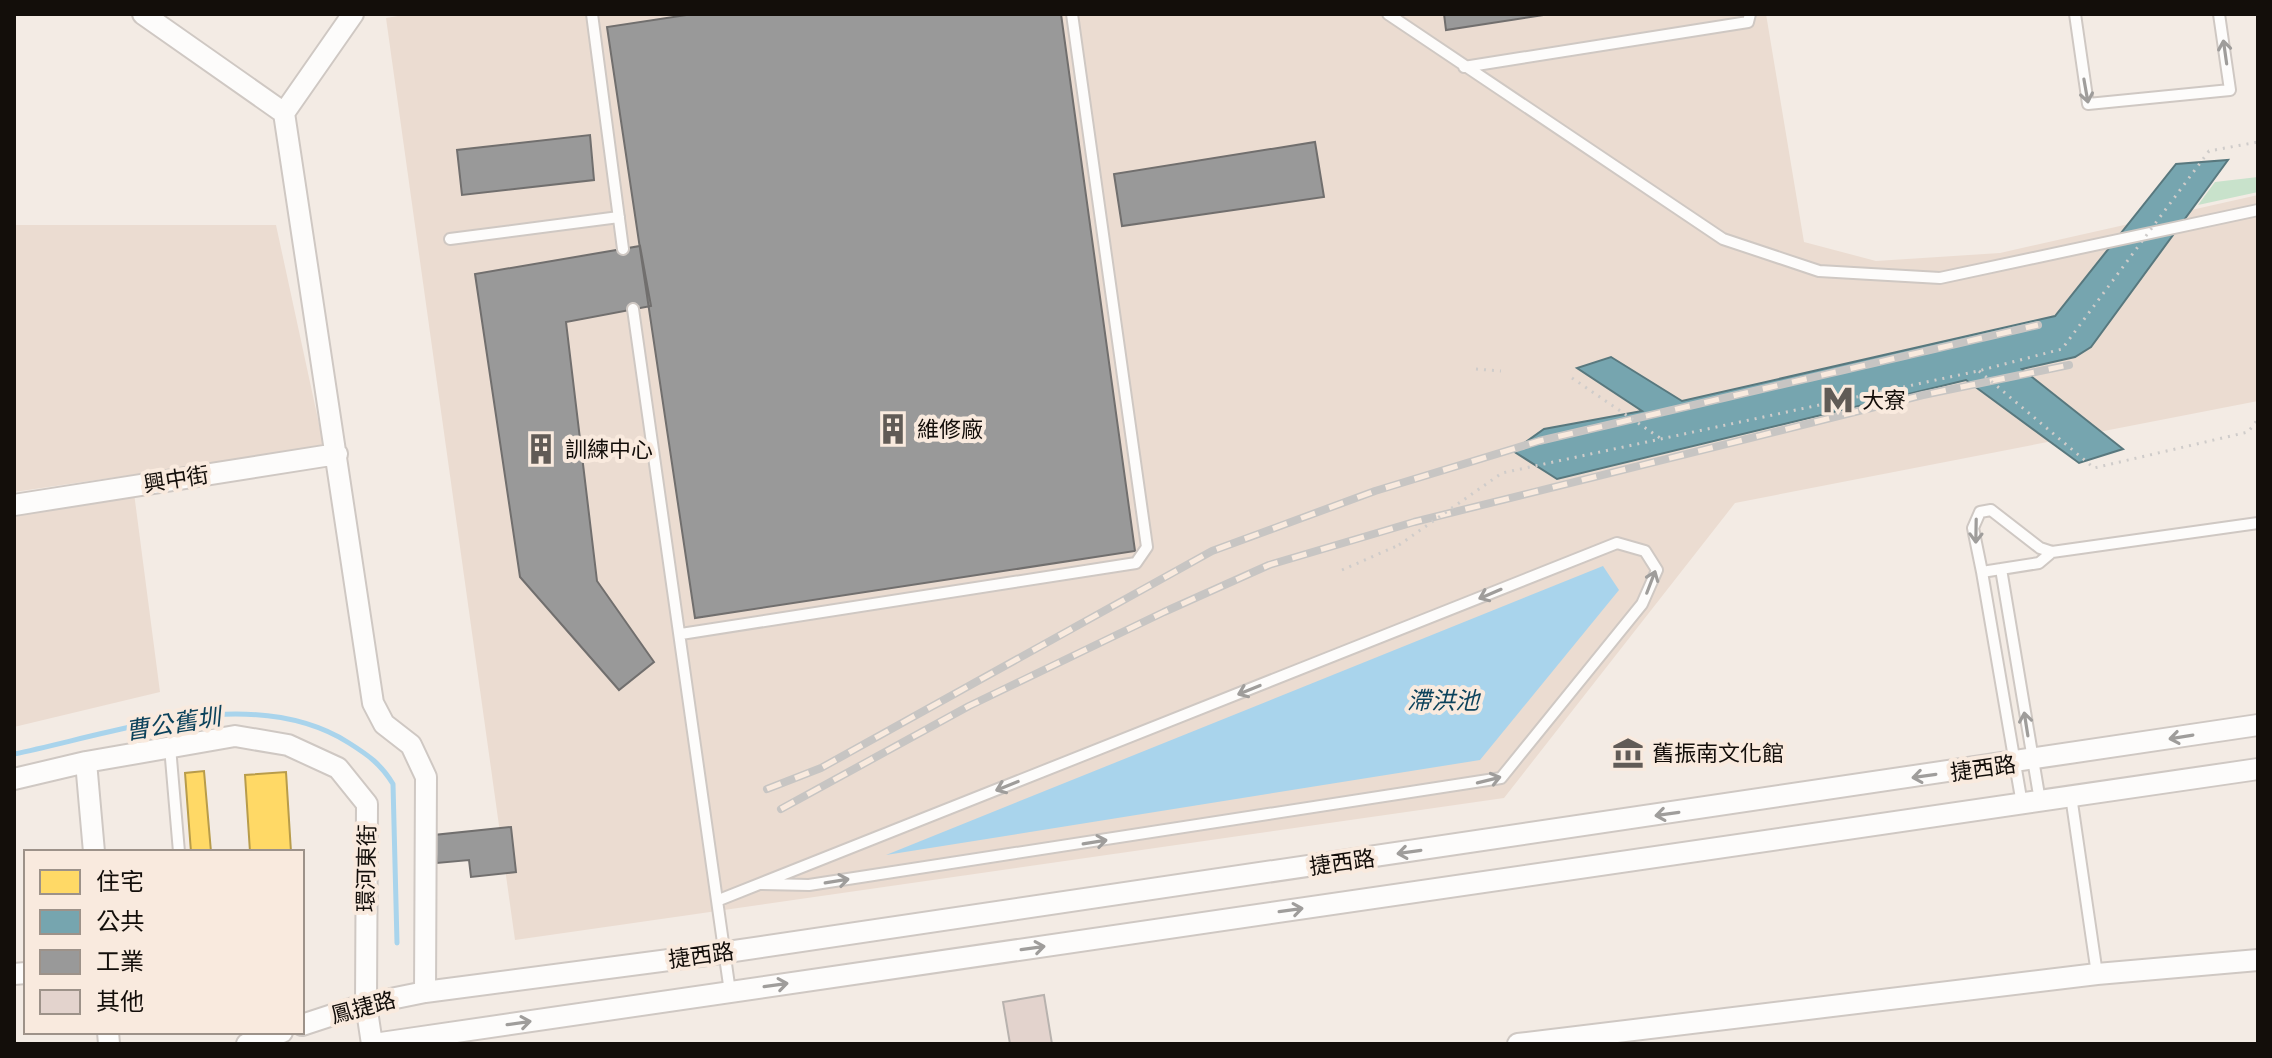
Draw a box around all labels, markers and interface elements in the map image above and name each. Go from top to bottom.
one-way arrow [2217,39,2232,66]
one-way arrow [2080,77,2095,103]
metro station icon: 大寮 [1821,383,1855,417]
place label: 大寮 [1862,388,1906,413]
building icon: 維修廠 [876,412,910,446]
place label: 維修廠 [917,417,983,442]
building icon: 訓練中心 [524,432,558,466]
place label: 訓練中心 [565,437,653,462]
street label: 興中街 [142,462,211,497]
one-way arrow [1969,517,1984,543]
one-way arrow [1645,570,1659,595]
one-way arrow [1479,587,1503,602]
one-way arrow [1237,684,1262,698]
water label: 滯洪池 [1407,687,1482,715]
water label: 曹公舊圳 [123,702,226,745]
one-way arrow [2018,712,2033,737]
one-way arrow [2169,730,2194,745]
museum icon: 舊振南文化館 [1611,736,1645,770]
place label: 舊振南文化館 [1652,741,1784,766]
street label: 捷西路 [1949,752,2017,785]
one-way arrow [1912,770,1937,785]
one-way arrow [1476,771,1502,786]
one-way arrow [995,780,1020,794]
one-way arrow [1655,807,1680,822]
street label: 環河東街 [353,824,380,912]
one-way arrow [1081,834,1107,849]
one-way arrow [1397,845,1423,860]
street label: 捷西路 [1308,846,1376,879]
legend [24,850,304,1034]
text: 住宅 [96,868,144,896]
one-way arrow [824,873,850,888]
one-way arrow [1277,902,1303,917]
text: 公共 [96,908,144,936]
street label: 捷西路 [667,939,735,972]
one-way arrow [1020,940,1046,955]
text: 工業 [96,948,144,976]
one-way arrow [763,977,788,992]
street label: 鳳捷路 [328,987,398,1028]
text: 其他 [96,988,144,1016]
one-way arrow [506,1015,531,1030]

